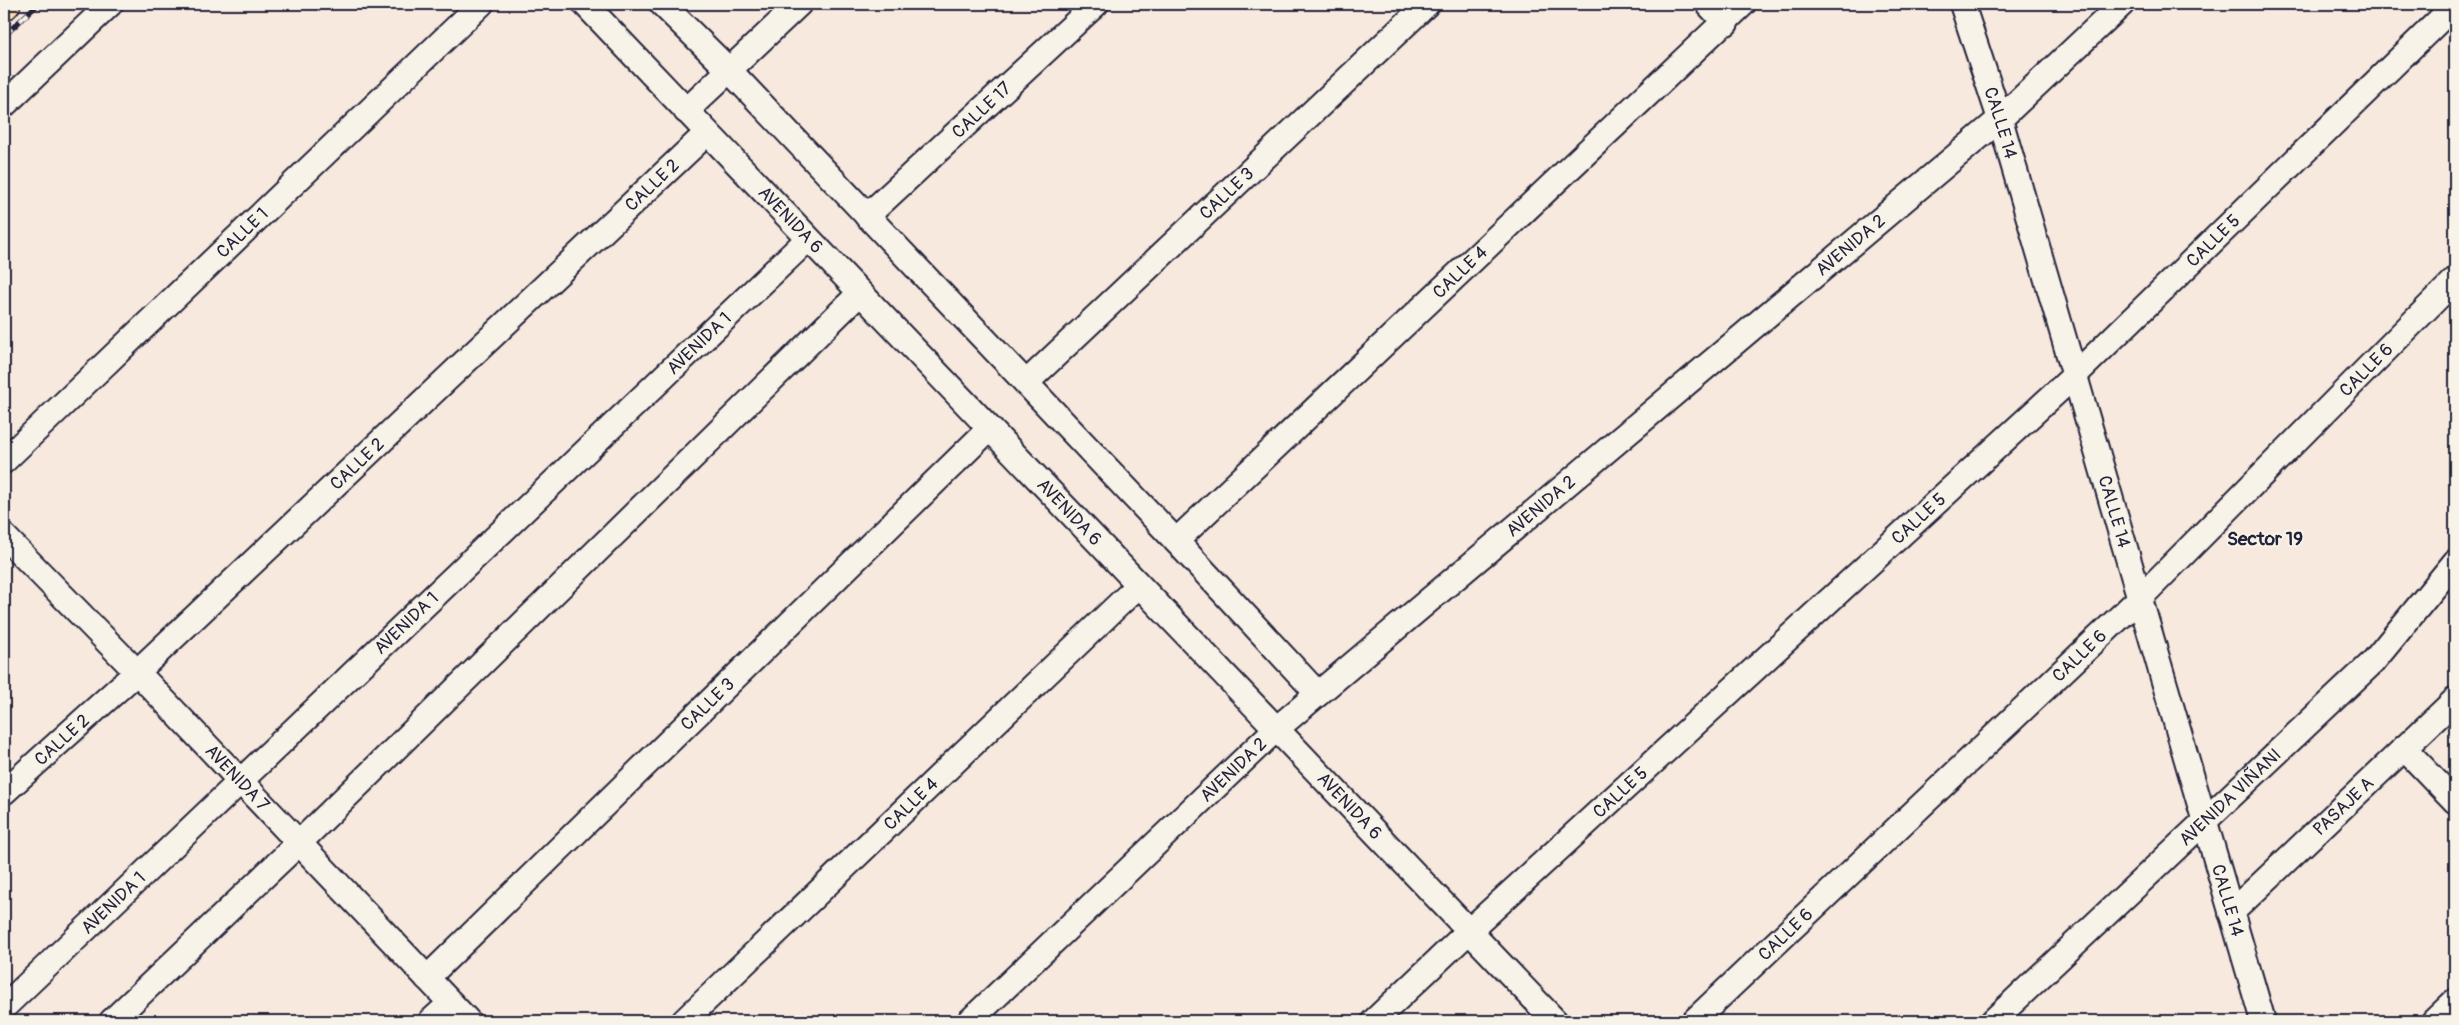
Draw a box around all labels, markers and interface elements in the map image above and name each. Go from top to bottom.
street label: CALLE 17 [947,76,1016,143]
street label: CALLE 14 [1979,84,2023,162]
street label: CALLE 2 [620,154,684,216]
street label: CALLE 3 [1195,162,1259,225]
street label: AVENIDA 6 [753,181,828,258]
street label: CALLE 1 [211,202,273,263]
street label: AVENIDA 2 [1811,209,1890,281]
street label: CALLE 5 [2181,209,2245,272]
street label: CALLE 4 [1428,240,1492,303]
street label: AVENIDA 1 [662,307,736,380]
street label: CALLE 6 [2334,338,2398,402]
street label: CALLE 2 [325,433,389,495]
street label: AVENIDA 2 [1501,470,1580,542]
street label: AVENIDA 6 [1032,473,1107,550]
street label: CALLE 14 [2093,473,2136,551]
street label: CALLE 5 [1886,488,1951,549]
district label: Sector 19 [2227,527,2303,551]
street label: AVENIDA 1 [369,587,443,659]
street label: CALLE 6 [2047,624,2111,687]
street label: CALLE 3 [676,673,739,736]
street label: CALLE 2 [30,709,94,771]
street label: AVENIDA 2 [1195,732,1272,807]
street label: AVENIDA 7 [200,740,275,816]
street label: AVENIDA VIÑANI [2174,743,2286,851]
street label: CALLE 5 [1588,761,1652,823]
street label: AVENIDA 6 [1312,767,1387,844]
street label: CALLE 4 [879,772,943,835]
street label: PASAJE A [2308,772,2379,841]
street label: CALLE 14 [2206,862,2249,940]
street label: AVENIDA 1 [76,866,150,939]
street label: CALLE 6 [1753,903,1818,966]

